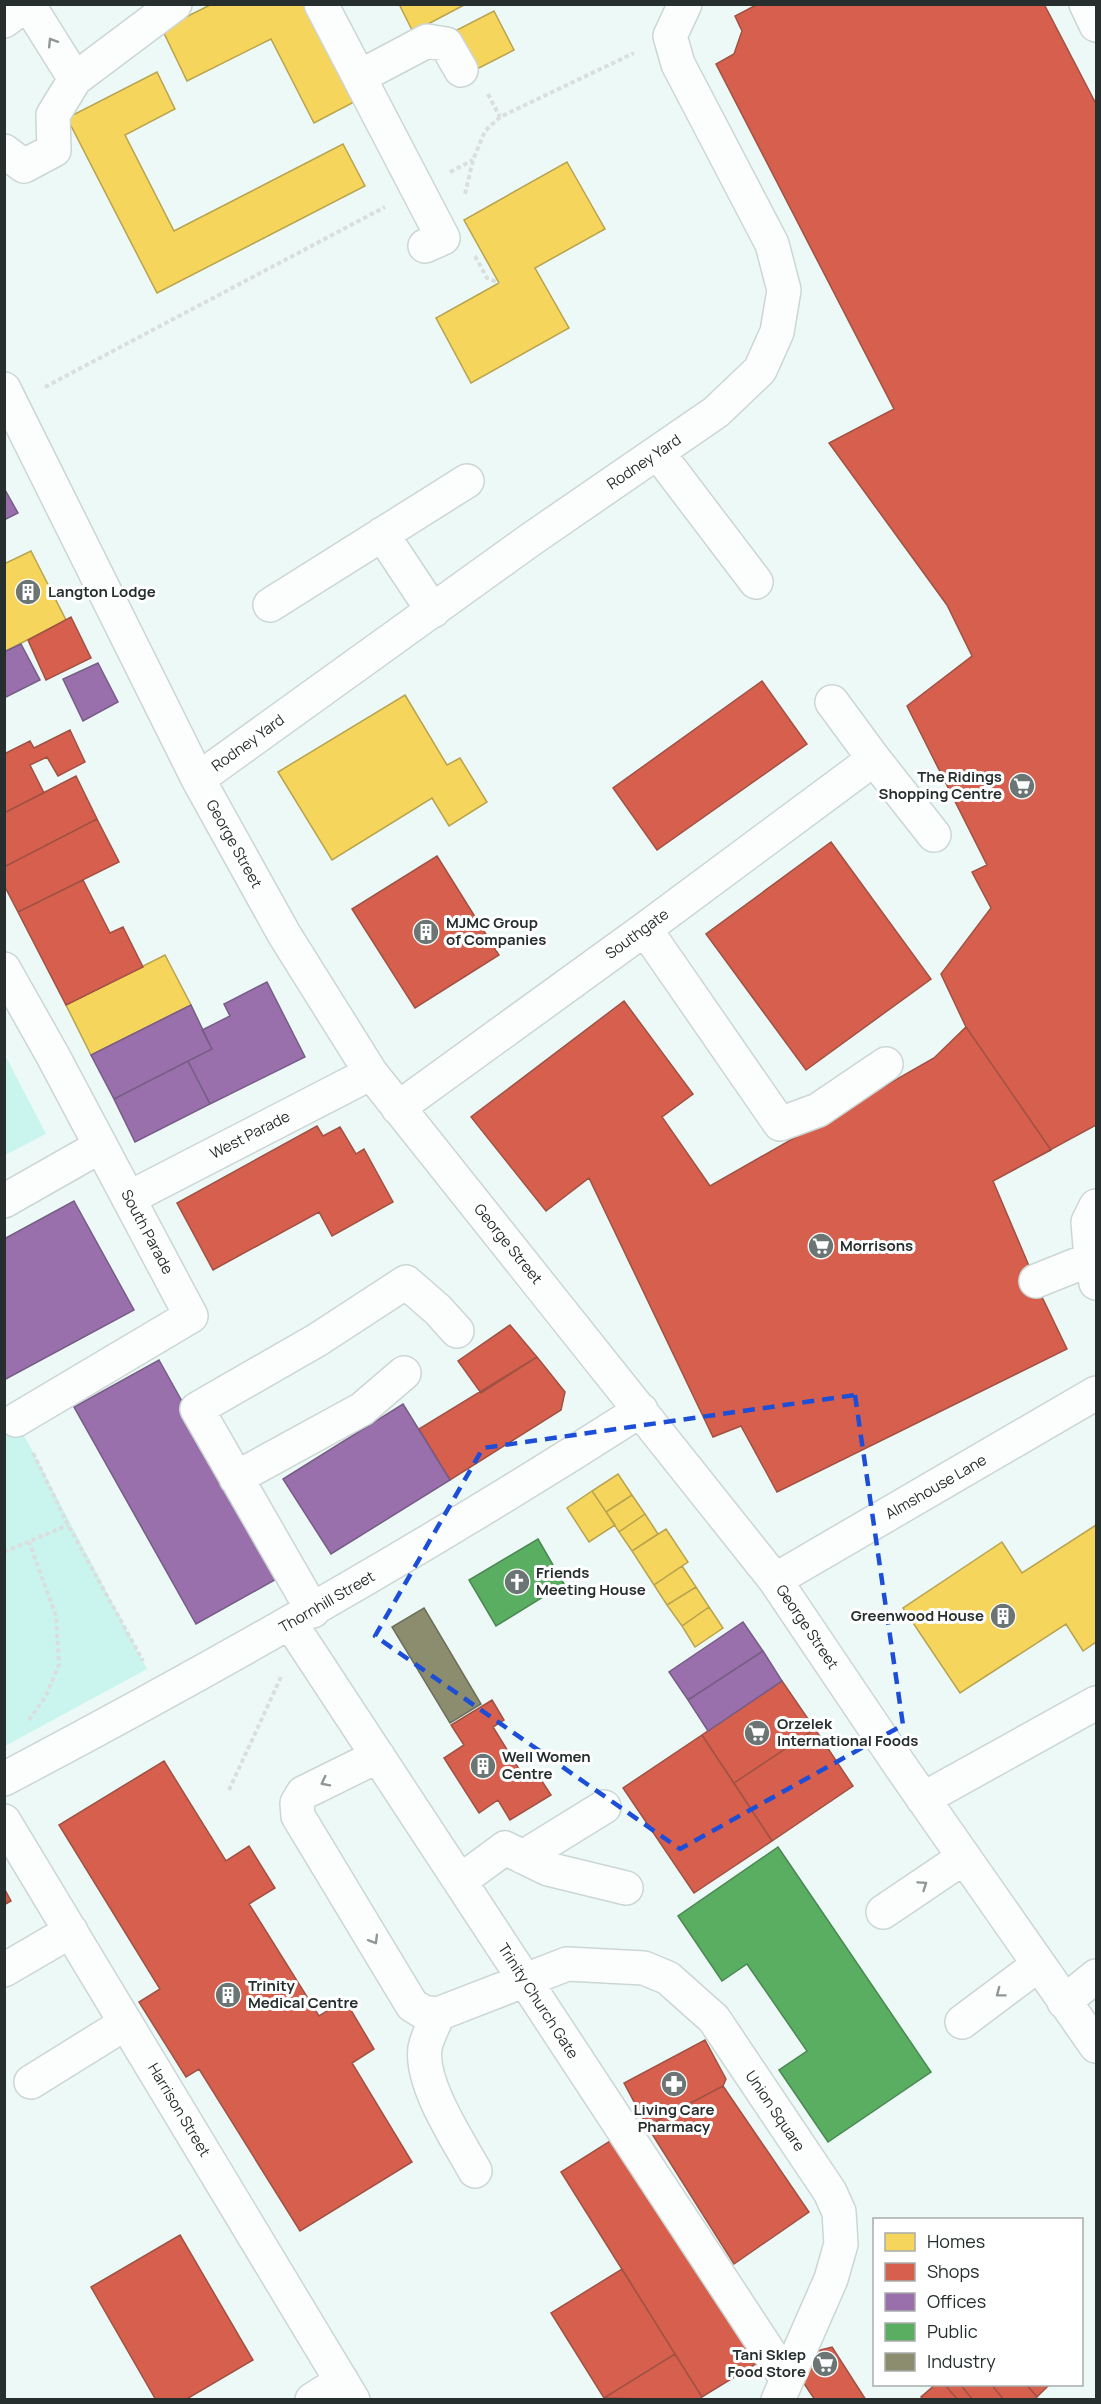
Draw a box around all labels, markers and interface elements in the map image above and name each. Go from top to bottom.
one-way arrow [47,38,59,48]
street label: Rodney Yard [603,429,685,494]
building icon: Langton Lodge [13,577,43,607]
place label: Langton Lodge [48,581,156,602]
street label: Rodney Yard [207,709,288,776]
place label: The Ridings Shopping Centre [879,766,1002,804]
supermarket icon: The Ridings Shopping Centre [1007,771,1037,801]
street label: George Street [201,796,267,892]
street label: Southgate [601,903,673,964]
place label: MJMC Group of Companies [446,912,546,950]
building icon: MJMC Group of Companies [411,917,441,947]
street label: West Parade [206,1105,293,1164]
street label: South Parade [116,1186,179,1278]
street label: George Street [469,1199,547,1288]
supermarket icon: Morrisons [806,1231,836,1261]
place label: Morrisons [840,1235,913,1256]
street label: Almshouse Lane [881,1449,990,1524]
place label: Friends Meeting House [536,1562,646,1600]
street label: Thornhill Street [275,1566,379,1638]
church icon: Friends Meeting House [502,1567,532,1597]
street label: George Street [771,1580,844,1673]
building icon: Greenwood House [988,1601,1018,1631]
place label: Greenwood House [851,1605,984,1626]
place label: Orzelek International Foods [777,1713,918,1751]
supermarket icon: Orzelek International Foods [742,1718,772,1748]
place label: Well Women Centre [502,1746,591,1784]
building icon: Well Women Centre [468,1751,498,1781]
one-way arrow [321,1775,332,1786]
one-way arrow [917,1881,928,1892]
one-way arrow [366,1934,378,1944]
street label: Trinity Church Gate [493,1939,584,2063]
place label: Trinity Medical Centre [248,1975,358,2013]
building icon: Trinity Medical Centre [213,1980,243,2010]
one-way arrow [996,1986,1007,1997]
street label: Harrison Street [143,2059,216,2160]
street label: Union Square [741,2066,810,2155]
pharmacy icon: Living Care Pharmacy [659,2069,689,2099]
place label: Living Care Pharmacy [634,2099,714,2137]
legend [873,2218,1083,2386]
text: Homes [927,2229,985,2253]
text: Shops [927,2259,979,2283]
text: Offices [927,2289,986,2313]
text: Public [927,2319,978,2343]
place label: Tani Sklep Food Store [727,2344,806,2382]
supermarket icon: Tani Sklep Food Store [810,2349,840,2379]
text: Industry [927,2349,996,2373]

